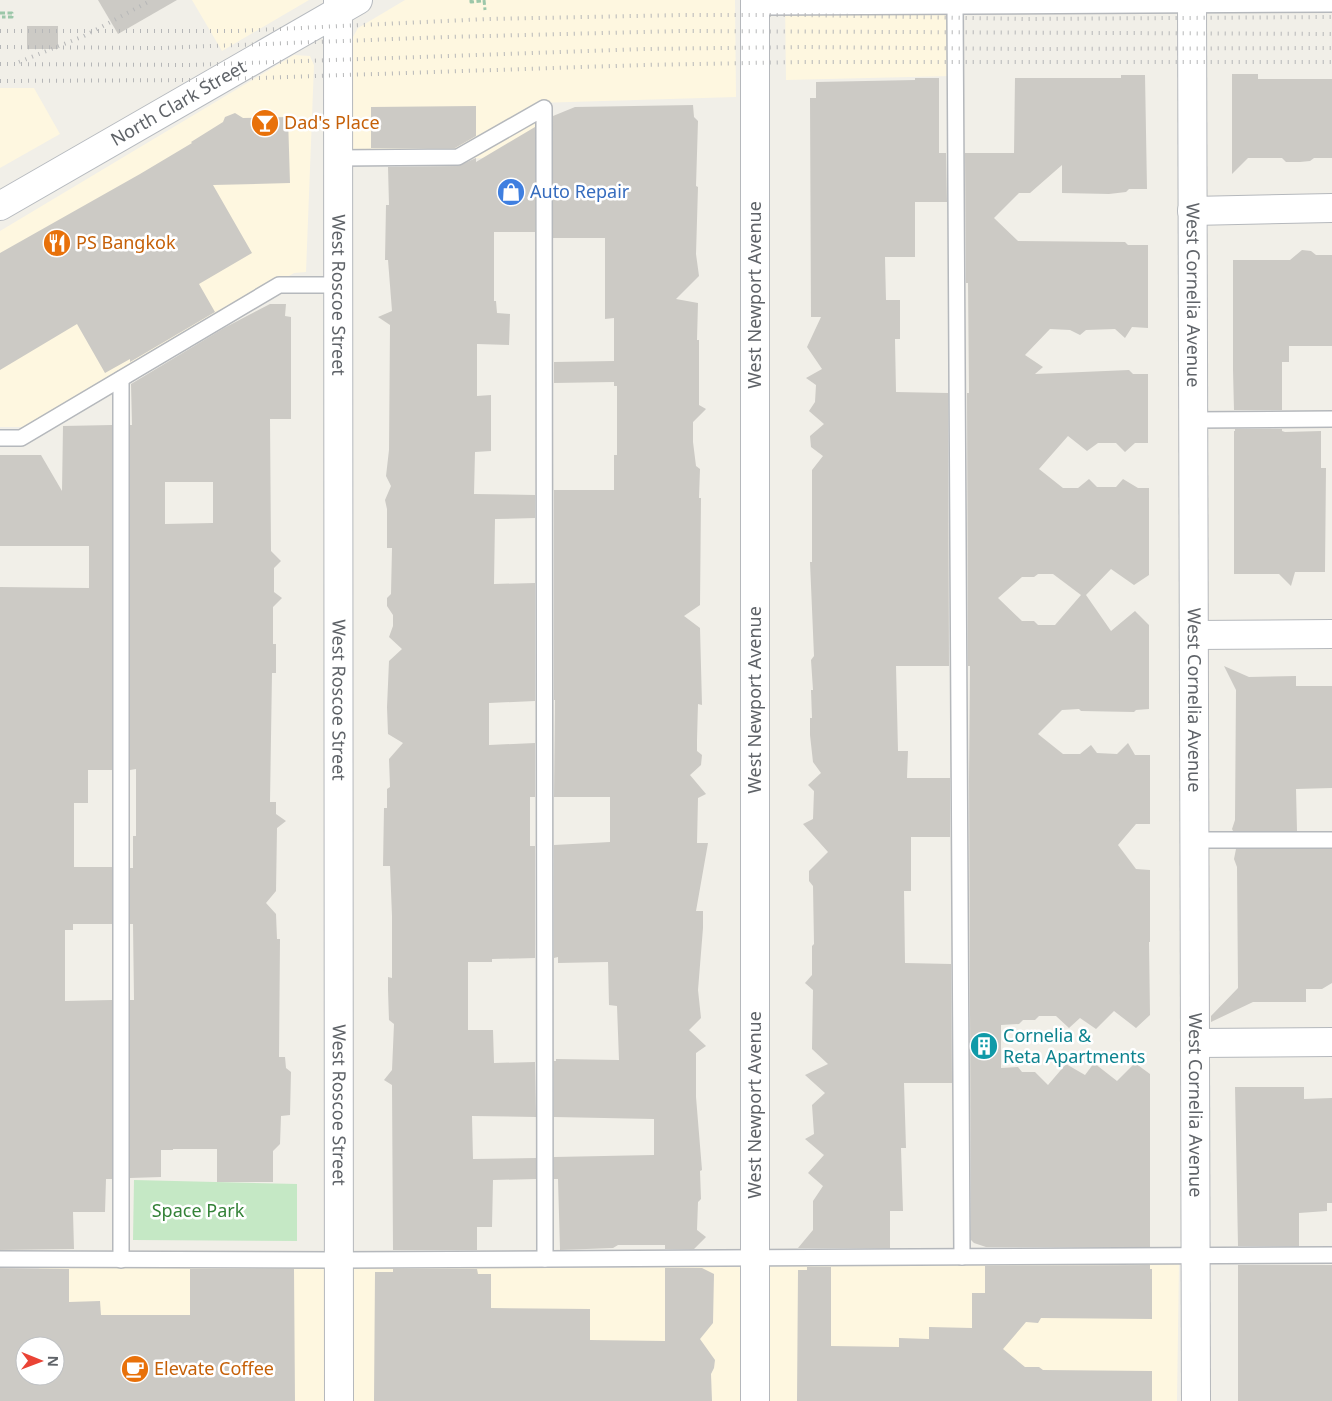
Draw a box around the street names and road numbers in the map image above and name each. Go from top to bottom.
street label: North Clark Street [106,54,251,151]
street label: West Newport Avenue [742,201,766,389]
street label: West Cornelia Avenue [1182,203,1206,387]
street label: West Roscoe Street [327,214,351,376]
street label: West Newport Avenue [742,606,766,794]
street label: West Cornelia Avenue [1183,608,1207,792]
street label: West Roscoe Street [327,619,352,781]
street label: West Newport Avenue [742,1011,766,1199]
street label: West Cornelia Avenue [1184,1013,1208,1197]
street label: West Roscoe Street [328,1024,352,1186]

